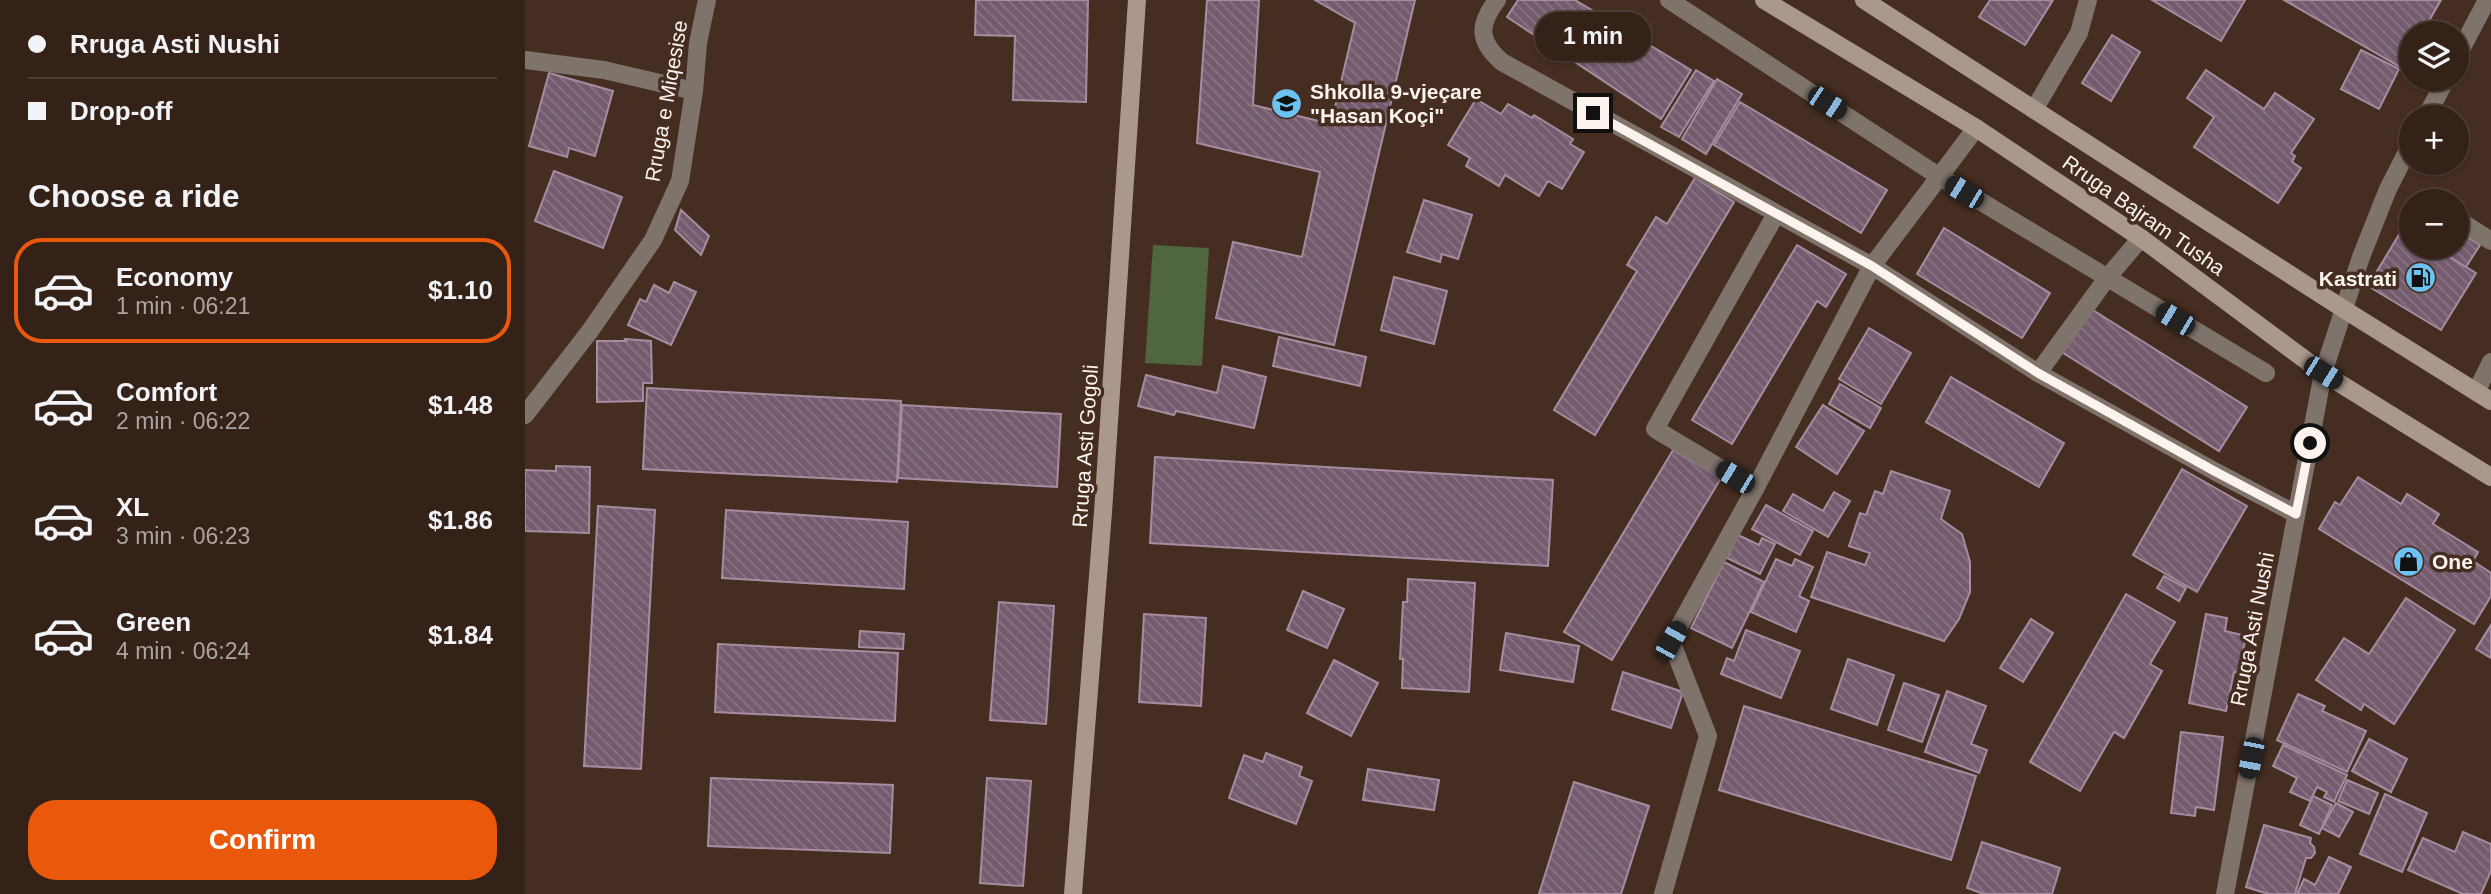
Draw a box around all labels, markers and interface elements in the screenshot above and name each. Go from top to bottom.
callout: 1 min [1535,11,1651,60]
street label: Rruga e Miqesise [640,19,692,183]
map controls [2399,21,2469,259]
button: layers [2399,21,2469,91]
text: 1 min [1563,23,1623,49]
text: Rruga Asti Nushi [70,29,280,59]
place label: Shkolla 9-vjeçare "Hasan Koçi" [1310,80,1482,127]
car [1804,83,1851,123]
school or university icon: Shkolla 9-vjeçare "Hasan Koçi" [1270,86,1304,120]
text: Drop-off [70,96,173,126]
route end [1577,97,1609,129]
button: + [2399,105,2469,175]
street label: Rruga Bajram Tusha [2059,150,2230,280]
car [1941,172,1988,212]
text: Choose a ride [28,178,240,214]
button: − [2399,189,2469,259]
icon: car [32,259,95,322]
fuel station icon: Kastrati [2403,261,2437,295]
text: Economy [116,262,233,292]
place label: Kastrati [2319,267,2397,290]
text: $1.10 [428,275,493,305]
text: 1 min · 06:21 [116,293,250,319]
car [2152,299,2199,339]
car [2300,353,2347,393]
street label: Rruga Asti Gogoli [1068,364,1102,528]
icon: car [32,374,95,437]
text: Comfort [116,377,217,407]
text: $1.48 [428,390,493,420]
text: 2 min · 06:22 [116,408,250,434]
route start [2294,427,2326,459]
car [1712,457,1759,497]
icon: car [32,489,95,552]
text: XL [116,492,149,522]
text: $1.86 [428,505,493,535]
text: 3 min · 06:23 [116,523,250,549]
shop icon: One [2392,544,2426,578]
street label: Rruga Asti Nushi [2226,550,2278,708]
place label: One [2432,550,2473,573]
icon: car [32,604,95,667]
text: Green [116,607,191,637]
car [1652,618,1691,664]
text: $1.84 [428,620,493,650]
text: 4 min · 06:24 [116,638,250,664]
car [2237,735,2266,781]
button: Confirm [28,800,497,880]

